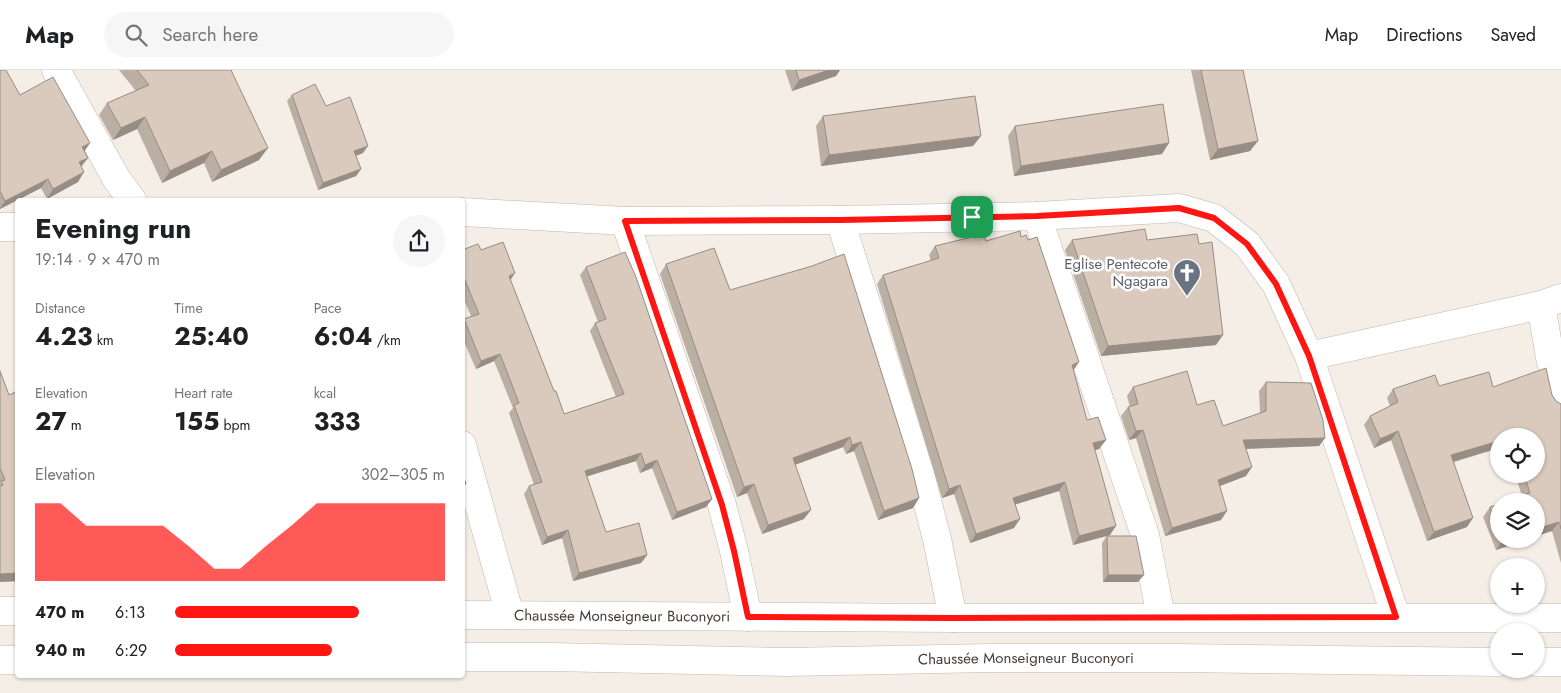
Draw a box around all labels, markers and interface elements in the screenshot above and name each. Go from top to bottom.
search box [104,12,454,57]
text: Map [25,17,74,52]
icon: search [122,21,150,49]
text: Search here [162,21,258,48]
text: Map [1325,22,1358,48]
text: Directions [1386,22,1462,48]
text: Saved [1490,22,1536,48]
pin [951,196,993,238]
icon: arrive [958,203,986,231]
text: Evening run [35,208,191,249]
button: share [393,215,445,267]
text: 19:14 · 9 × 470 m [35,248,160,271]
place label: Eglise Pentecote Ngagara [1064,253,1168,292]
church icon: Eglise Pentecote Ngagara [1172,258,1202,297]
text: Distance [35,298,85,318]
text: Time [174,298,203,318]
text: Pace [314,298,342,318]
text: 4.23 [35,318,92,354]
text: 25:40 [174,318,249,354]
text: 6:04 [314,318,372,354]
text: km [92,330,114,350]
text: /km [372,330,401,350]
text: Elevation [35,383,88,403]
text: Heart rate [174,383,233,403]
text: kcal [314,383,336,403]
text: 27 [35,403,66,439]
text: 155 [174,403,219,439]
text: 333 [314,403,360,439]
text: m [66,415,82,435]
text: bpm [219,415,250,435]
map controls [1490,428,1545,678]
button: locate [1490,428,1545,483]
text: Elevation [35,463,95,486]
text: 302–305 m [361,463,445,486]
button: layers [1490,493,1545,548]
button: + [1490,558,1545,613]
text: 470 m [35,601,84,624]
text: 6:13 [115,601,145,624]
street label: Chaussée Monseigneur Buconyori [514,604,730,628]
button: − [1490,623,1545,678]
text: 940 m [35,639,85,662]
text: 6:29 [115,639,147,662]
street label: Chaussée Monseigneur Buconyori [918,647,1134,670]

